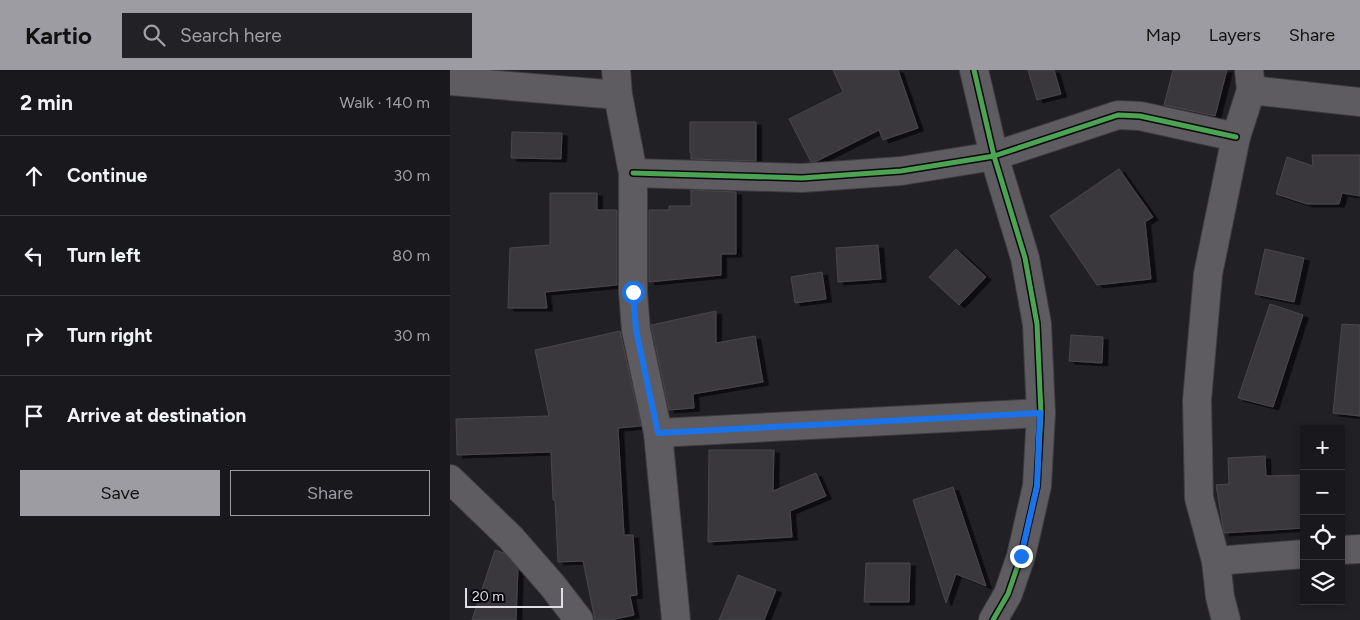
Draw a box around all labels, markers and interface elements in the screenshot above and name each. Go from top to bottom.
search box [122,13,472,58]
text: Kartio [25,21,92,50]
icon: search [140,21,168,49]
text: Search here [180,24,282,47]
text: Map [1146,24,1181,46]
text: Layers [1209,24,1261,46]
text: Share [1289,24,1335,46]
text: 2 min [20,90,73,115]
text: Walk · 140 m [340,93,430,112]
icon: ahead [20,162,48,190]
text: Continue [67,164,147,187]
text: 30 m [393,166,430,185]
icon: left [20,242,48,270]
text: Turn left [67,244,141,267]
text: 80 m [392,246,430,265]
route start [622,281,645,304]
icon: right [20,322,48,350]
text: Turn right [67,324,153,347]
text: 30 m [393,326,430,345]
icon: arrive [20,402,48,430]
text: Arrive at destination [67,404,246,427]
map controls [1300,425,1345,605]
button: + [1300,425,1345,470]
button: Save [20,470,220,516]
button: Share [230,470,430,516]
button: − [1300,470,1345,515]
button: locate [1300,515,1345,560]
route end [1010,545,1033,568]
button: layers [1300,560,1345,605]
scale bar [465,585,562,608]
text: 20 m [472,588,504,605]

